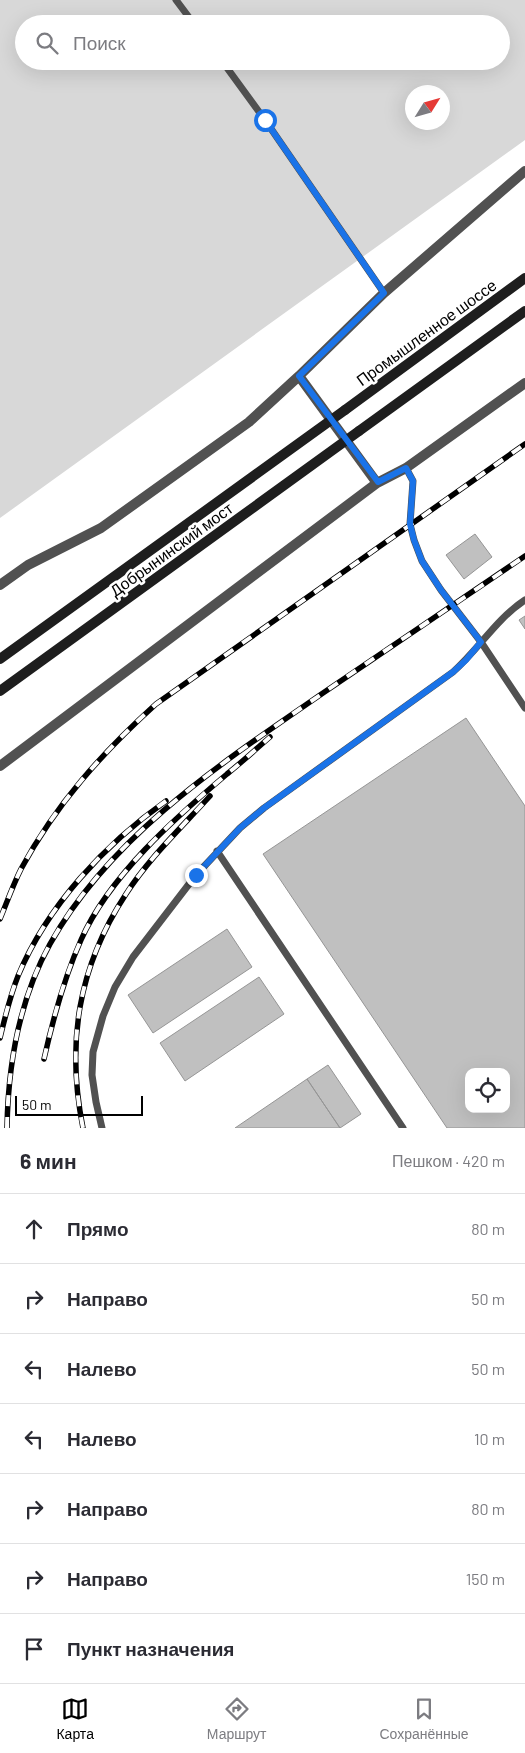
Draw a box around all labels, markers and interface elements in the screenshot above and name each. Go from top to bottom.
search box [15,15,510,70]
icon: search [33,29,61,57]
text: Поиск [73,31,126,54]
north arrow [405,85,450,130]
route start [254,109,277,132]
street label: Промышленное шоссе [352,275,500,389]
street label: Добрынинский мост [106,498,237,600]
route end [185,864,208,887]
map controls [465,1068,510,1113]
button: locate [465,1068,510,1113]
scale bar [15,1093,142,1116]
text: 50 m [22,1096,51,1113]
text: 6 мин [20,1148,77,1173]
text: Пешком · 420 m [392,1151,505,1170]
icon: ahead [20,1215,48,1243]
text: Прямо [67,1217,129,1240]
text: 80 m [471,1219,505,1238]
icon: right [20,1285,48,1313]
text: Направо [67,1287,148,1310]
text: 50 m [471,1289,505,1308]
icon: left [20,1355,48,1383]
text: Налево [67,1357,137,1380]
text: 50 m [471,1359,505,1378]
icon: left [20,1425,48,1453]
text: Налево [67,1427,137,1450]
text: 10 m [474,1429,505,1448]
icon: right [20,1495,48,1523]
text: Направо [67,1497,148,1520]
text: 80 m [471,1499,505,1518]
icon: right [20,1565,48,1593]
text: Направо [67,1567,148,1590]
text: 150 m [466,1569,505,1588]
icon: arrive [20,1635,48,1663]
text: Пункт назначения [67,1637,234,1660]
tab: Карта [56,1695,94,1742]
tab: Маршрут [207,1695,267,1742]
tab: Сохранённые [379,1695,469,1742]

